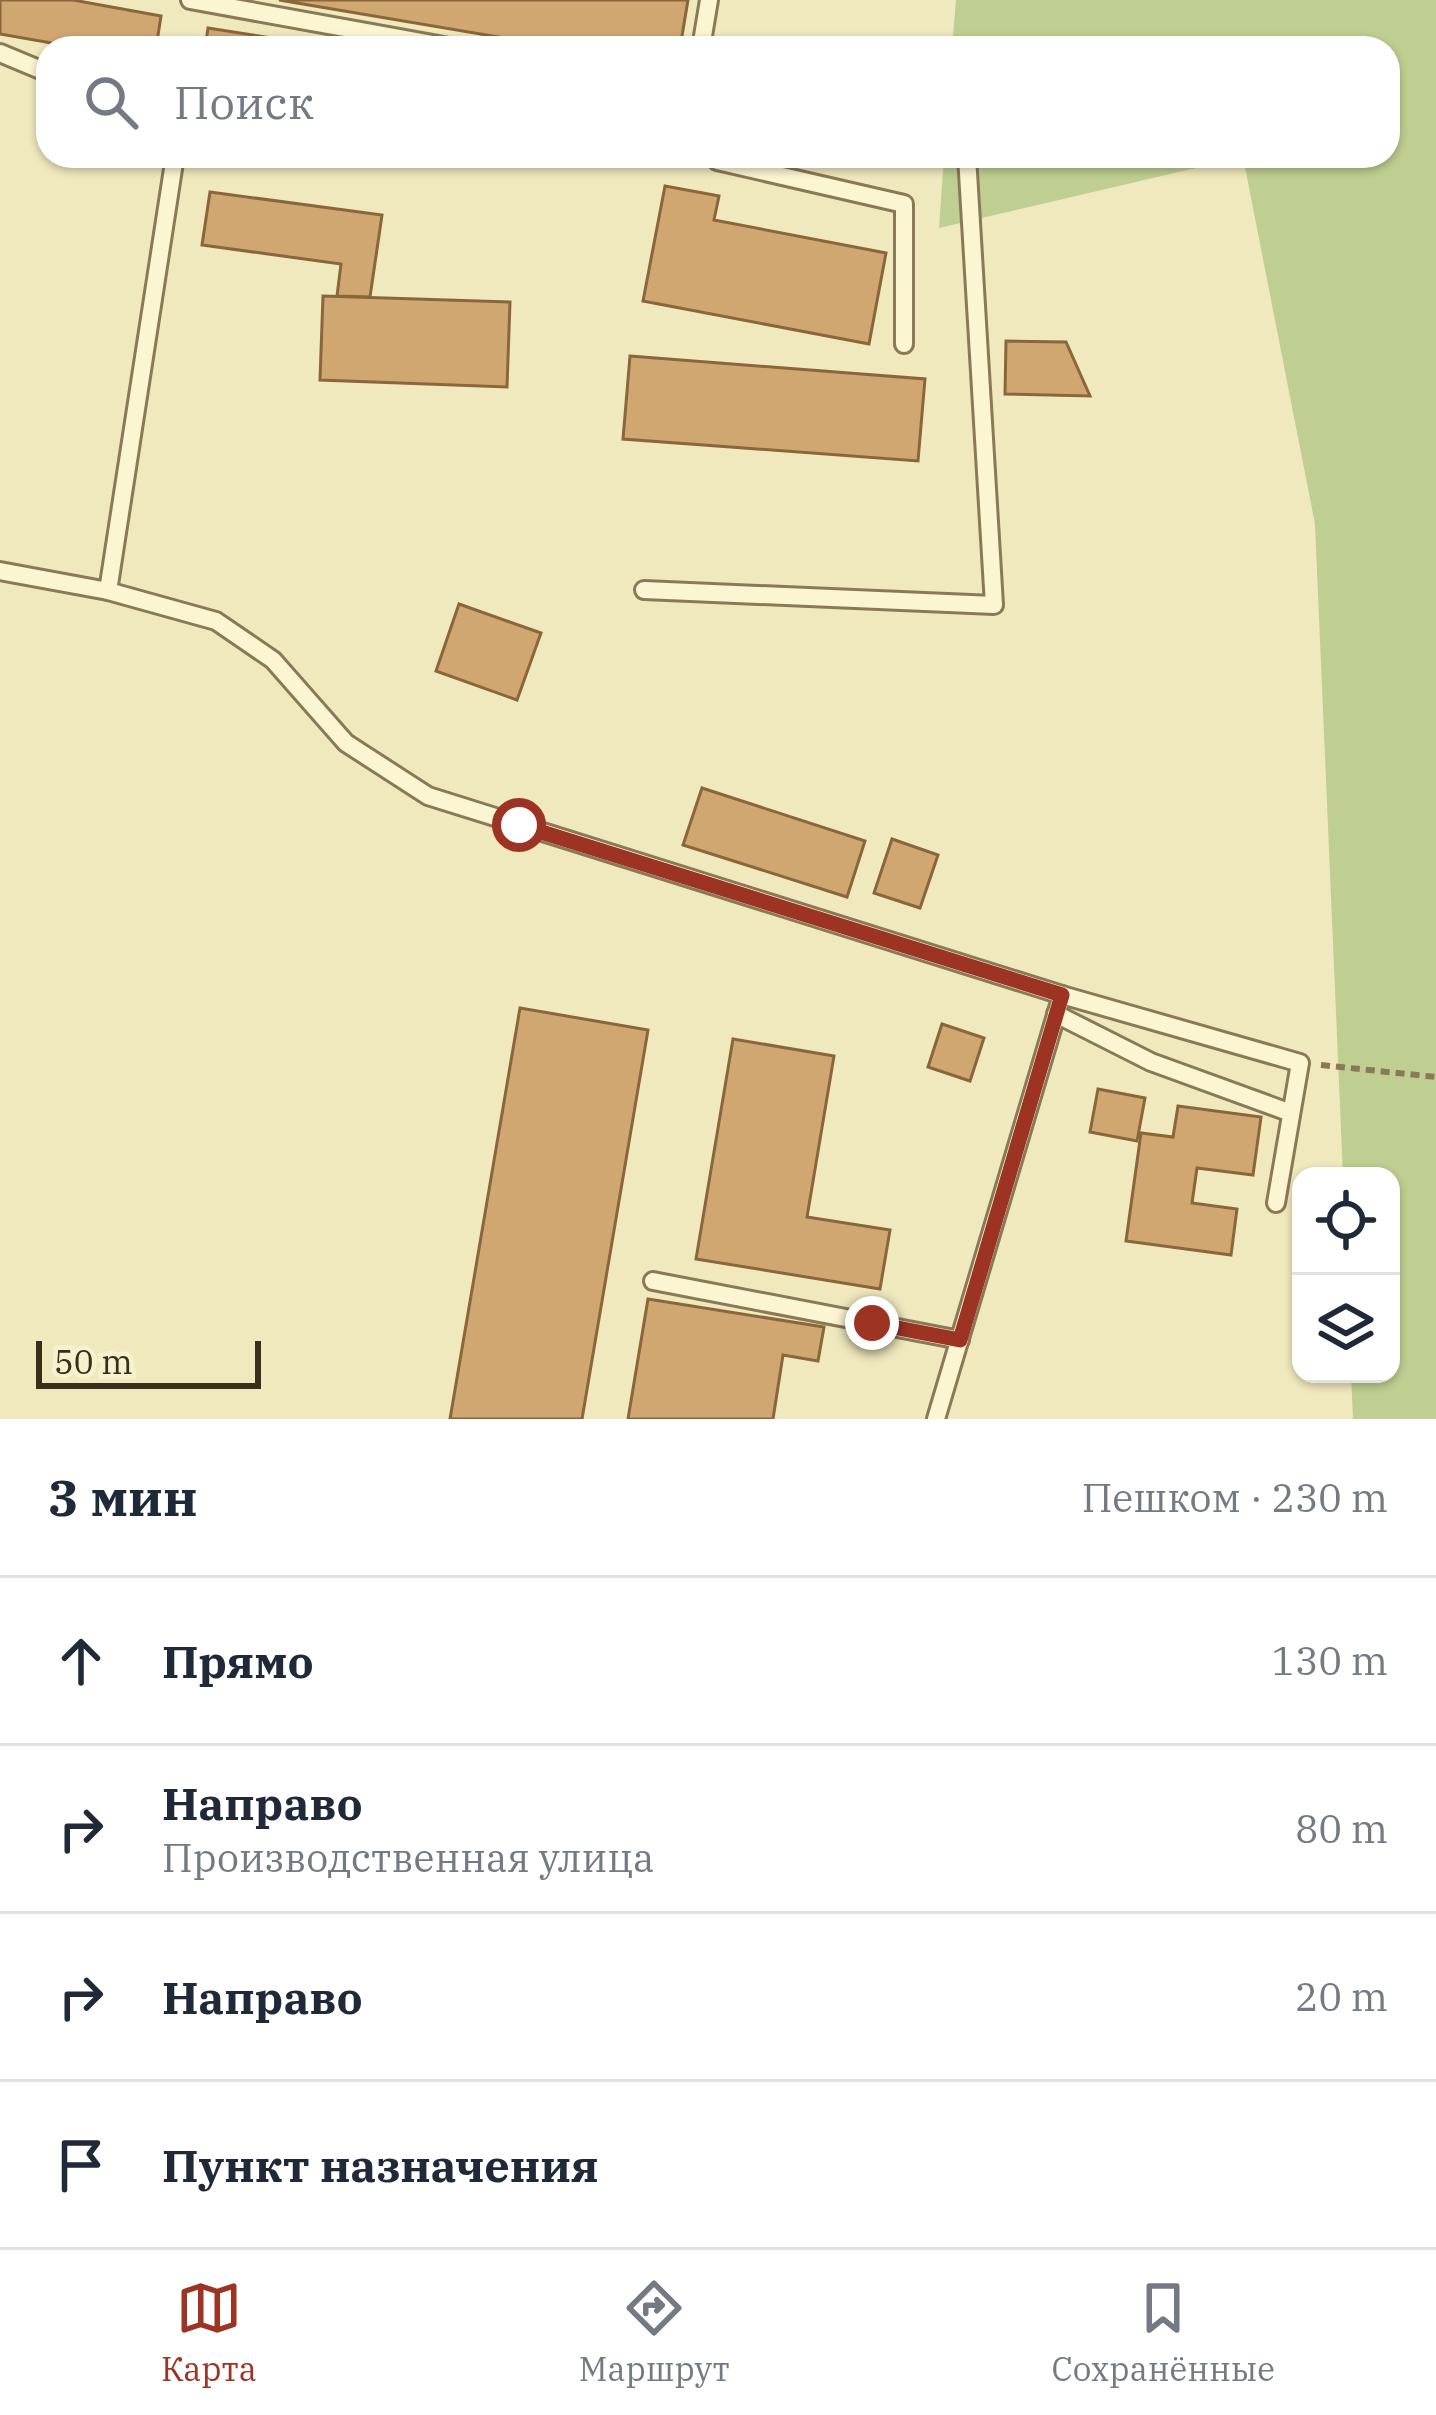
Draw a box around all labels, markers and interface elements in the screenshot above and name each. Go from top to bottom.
search box [36,36,1400,168]
icon: search [78,69,144,135]
text: Поиск [174,73,314,131]
route start [492,798,546,852]
map controls [1292,1167,1400,1383]
button: locate [1292,1167,1400,1275]
button: layers [1292,1275,1400,1383]
route end [845,1296,899,1350]
scale bar [36,1335,261,1388]
text: 50 m [54,1340,133,1383]
text: 3 мин [48,1464,198,1530]
text: Пешком · 230 m [1082,1472,1388,1523]
icon: ahead [48,1628,114,1694]
text: Прямо [162,1632,314,1690]
text: 130 m [1272,1635,1388,1686]
text: Направо [162,1774,363,1832]
icon: right [48,1796,114,1862]
text: 80 m [1295,1803,1388,1854]
text: Производственная улица [162,1832,654,1883]
icon: right [48,1964,114,2030]
text: Направо [162,1968,363,2026]
text: 20 m [1295,1971,1388,2022]
icon: arrive [48,2132,114,2198]
text: Пункт назначения [162,2136,599,2194]
tab: Карта [161,2275,257,2390]
tab: Маршрут [579,2275,730,2390]
tab: Сохранённые [1052,2275,1275,2390]

